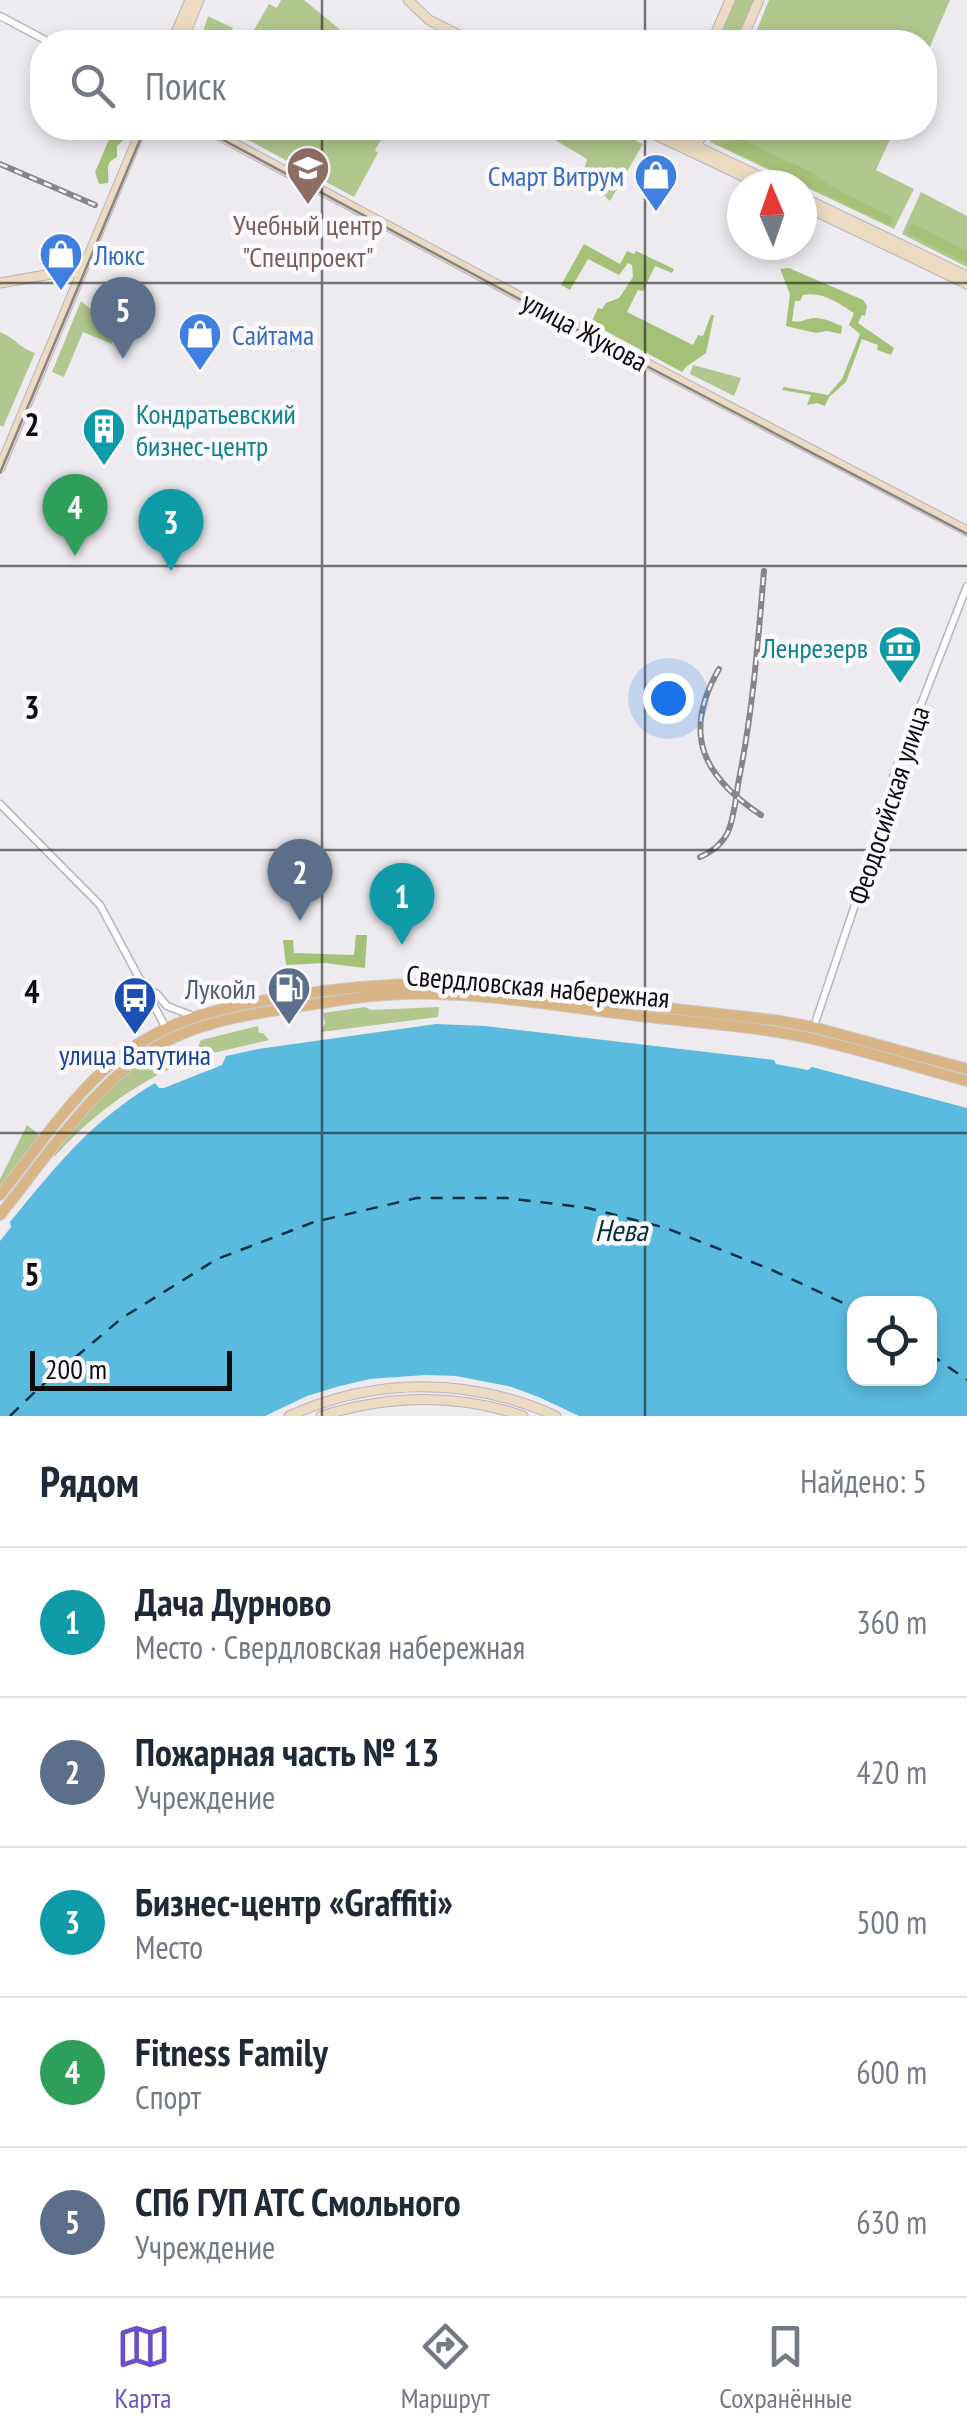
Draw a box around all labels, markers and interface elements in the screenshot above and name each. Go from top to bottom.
search box [30,30,937,140]
icon: search [65,58,120,113]
text: Поиск [145,61,226,110]
school or university icon: Учебный центр "Спецпроект" [285,145,331,206]
shop icon: Смарт Витрум [633,152,679,213]
place label: Смарт Витрум [488,157,624,194]
north arrow [727,170,817,260]
place label: Учебный центр "Спецпроект" [233,206,383,275]
shop icon: Люкс [38,231,84,292]
place label: Люкс [93,236,145,273]
pin: 5 [90,276,156,359]
street label: улица Жукова [516,282,654,380]
shop icon: Сайтама [177,311,223,372]
place label: Сайтама [232,316,314,353]
place label: Кондратьевский бизнес-центр [136,395,296,464]
text: 2 [24,403,40,445]
building icon: Кондратьевский бизнес-центр [81,406,127,467]
pin: 4 [42,474,108,556]
pin: 3 [138,488,204,571]
museum icon: Ленрезерв [877,624,923,685]
place label: Ленрезерв [761,629,868,666]
your location [643,673,694,724]
text: 3 [24,686,40,728]
street label: Феодосийская улица [839,701,937,909]
pin: 2 [268,838,332,921]
pin: 1 [370,862,434,945]
street label: Свердловская набережная [405,956,671,1016]
fuel station icon: Лукойл [266,965,312,1026]
text: 4 [24,970,40,1012]
place label: Лукойл [184,970,256,1007]
bus stop icon: улица Ватутина [112,975,158,1036]
place label: улица Ватутина [59,1036,211,1073]
water label: Нева [595,1210,649,1249]
text: 5 [24,1253,40,1295]
map controls [847,1296,937,1386]
button: locate [847,1296,937,1386]
scale bar [30,1346,232,1390]
text: 200 m [45,1350,107,1387]
text: Рядом [40,1454,139,1509]
text: Найдено: 5 [800,1460,927,1502]
text: Дача Дурново [135,1577,331,1626]
text: 1 [65,1601,80,1643]
text: 360 m [856,1601,927,1643]
text: Место · Свердловская набережная [135,1626,525,1668]
text: Пожарная часть № 13 [135,1727,439,1776]
text: 2 [65,1751,80,1793]
text: 420 m [856,1751,927,1793]
text: Учреждение [135,1776,275,1818]
text: Бизнес-центр «Graffiti» [135,1877,453,1926]
text: 3 [65,1901,80,1943]
text: 500 m [856,1901,927,1943]
text: Место [135,1926,203,1968]
text: Fitness Family [135,2027,328,2076]
text: 4 [65,2051,80,2093]
text: 600 m [856,2051,927,2093]
text: Спорт [135,2076,201,2118]
text: СПб ГУП АТС Смольного [135,2177,461,2226]
text: 5 [65,2201,80,2243]
text: 630 m [856,2201,927,2243]
text: Учреждение [135,2226,275,2268]
tab: Карта [115,2319,172,2416]
tab: Маршрут [401,2319,490,2416]
tab: Сохранённые [719,2319,852,2416]

